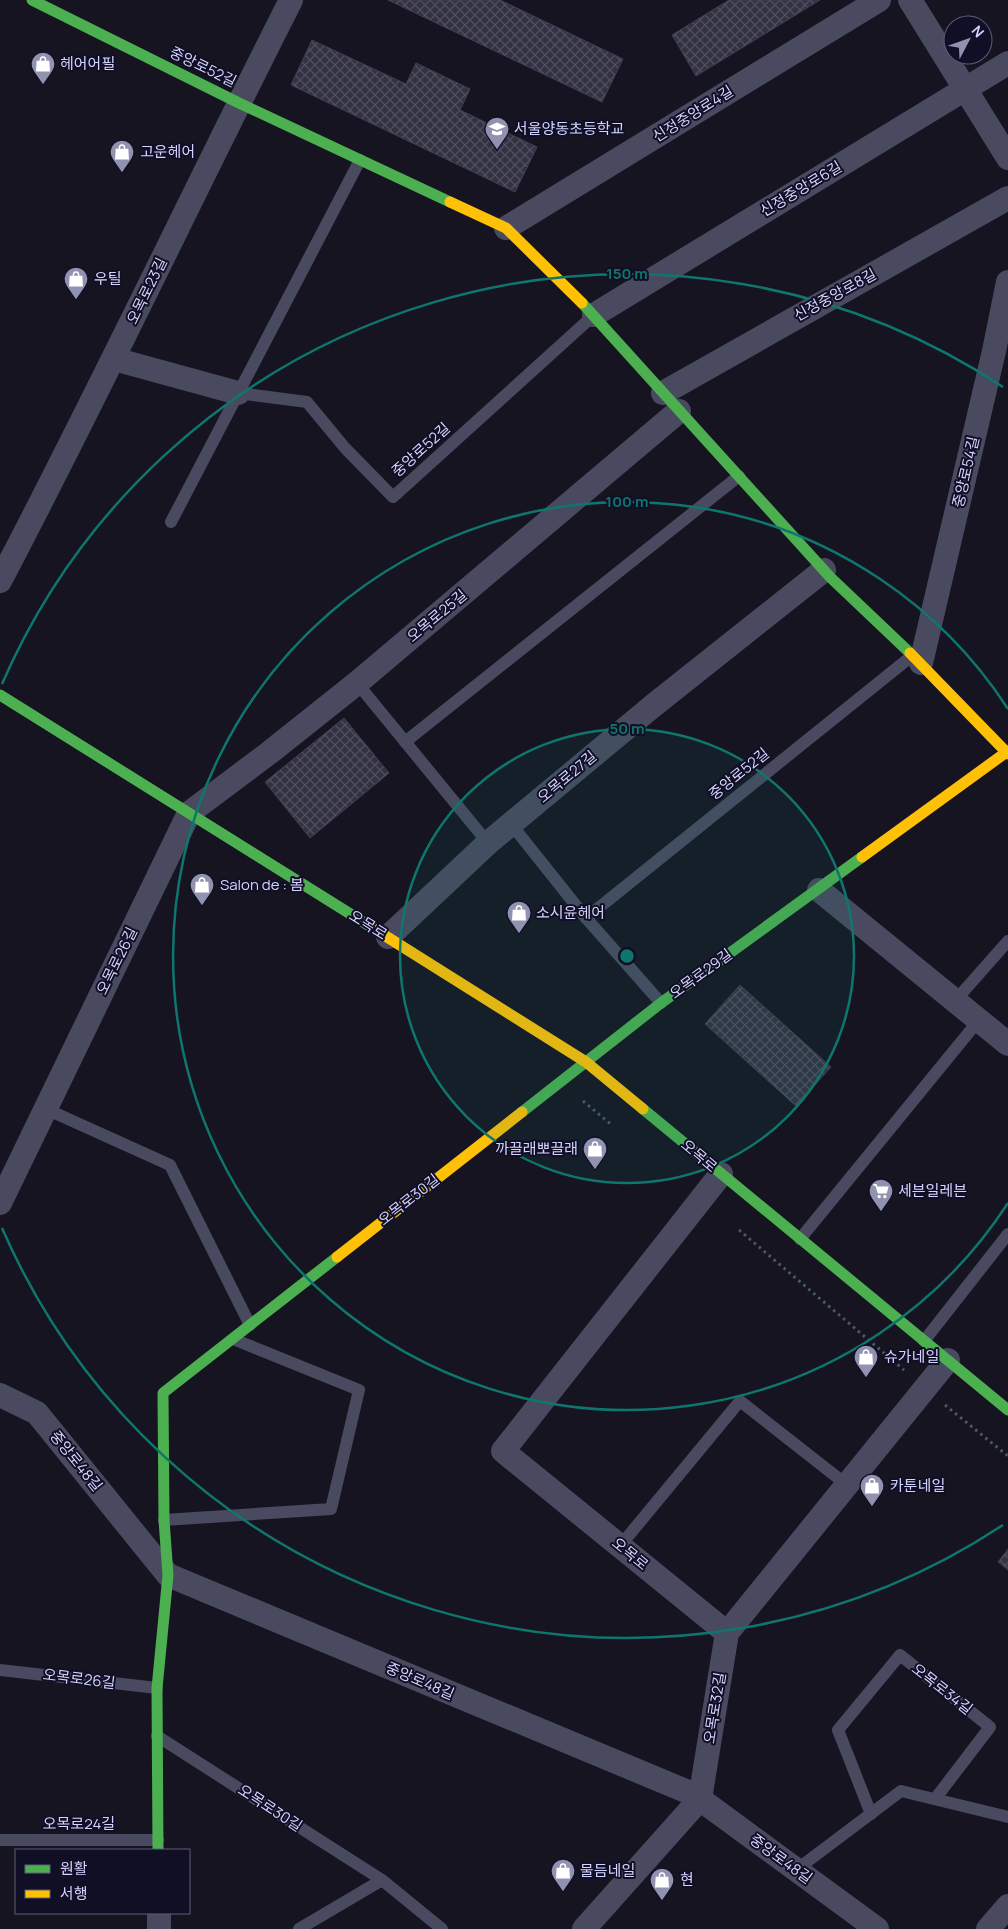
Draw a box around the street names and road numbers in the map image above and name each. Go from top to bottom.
street label: 중앙로52길 [166,41,240,92]
street label: 신정중앙로4길 [648,80,737,147]
street label: 신정중앙로6길 [756,156,846,221]
street label: 오목로23길 [121,254,172,328]
street label: 신정중앙로8길 [790,263,880,326]
street label: 중앙로52길 [387,418,454,482]
street label: 중앙로54길 [947,434,984,510]
street label: 오목로25길 [402,584,471,647]
street label: 중앙로52길 [704,743,773,804]
street label: 오목로27길 [533,746,601,808]
street label: 오목로 [345,905,391,944]
street label: 오목로26길 [91,923,142,998]
street label: 오목로29길 [665,944,736,1004]
street label: 오목로 [677,1134,722,1177]
street label: 오목로30길 [374,1169,444,1230]
street label: 중앙로48길 [45,1426,107,1496]
street label: 오목로 [608,1532,653,1575]
street label: 중앙로48길 [383,1657,458,1704]
street label: 오목로34길 [907,1658,977,1719]
street label: 오목로26길 [42,1664,117,1693]
street label: 오목로32길 [699,1671,731,1745]
street label: 오목로30길 [234,1779,306,1836]
street label: 오목로24길 [43,1813,115,1834]
street label: 중앙로48길 [746,1829,817,1888]

